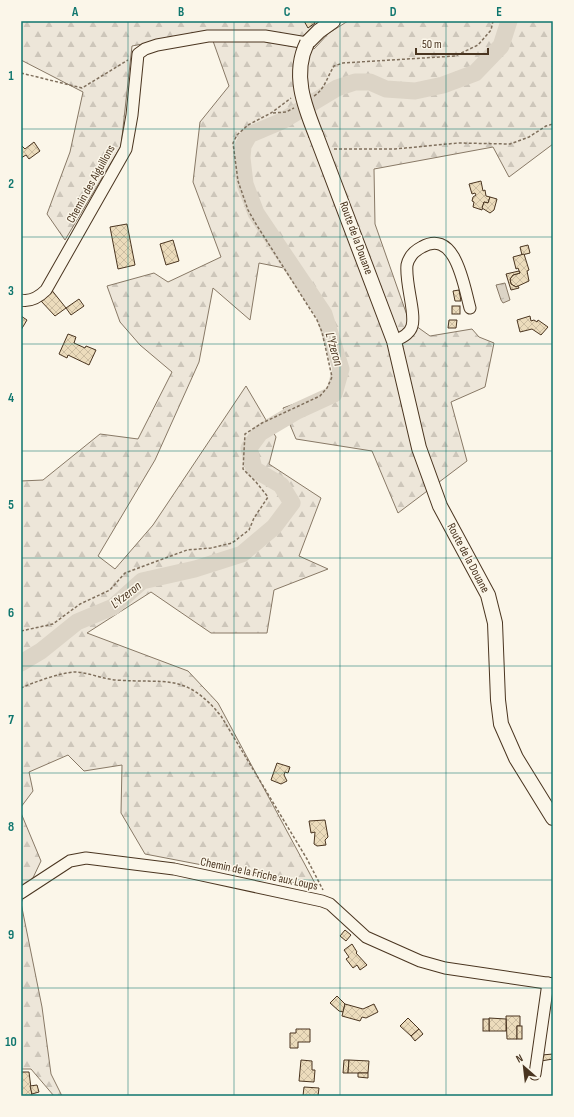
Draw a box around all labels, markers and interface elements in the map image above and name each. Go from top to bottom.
text: A [71,4,79,20]
text: B [178,4,184,20]
text: C [284,4,291,20]
text: D [390,4,397,20]
text: E [496,4,502,20]
scale bar [416,30,488,56]
text: 50 m [422,37,442,52]
text: 1 [8,68,14,84]
street label: Chemin des Aiguillons [63,142,119,226]
text: 2 [8,176,14,192]
street label: Route de la Douane [336,199,376,277]
text: 3 [8,283,14,299]
water label: L'Yzeron [322,330,347,368]
text: 4 [8,390,14,406]
text: 5 [8,497,14,513]
street label: Route de la Douane [443,521,493,596]
water label: L'Yzeron [107,578,145,612]
text: 6 [8,605,14,621]
text: 7 [8,712,14,728]
text: 8 [8,819,14,835]
street label: Chemin de la Friche aux Loups [199,854,319,894]
text: 9 [8,927,14,943]
text: 10 [5,1034,17,1050]
north arrow [504,1047,544,1087]
text: N [514,1051,525,1066]

